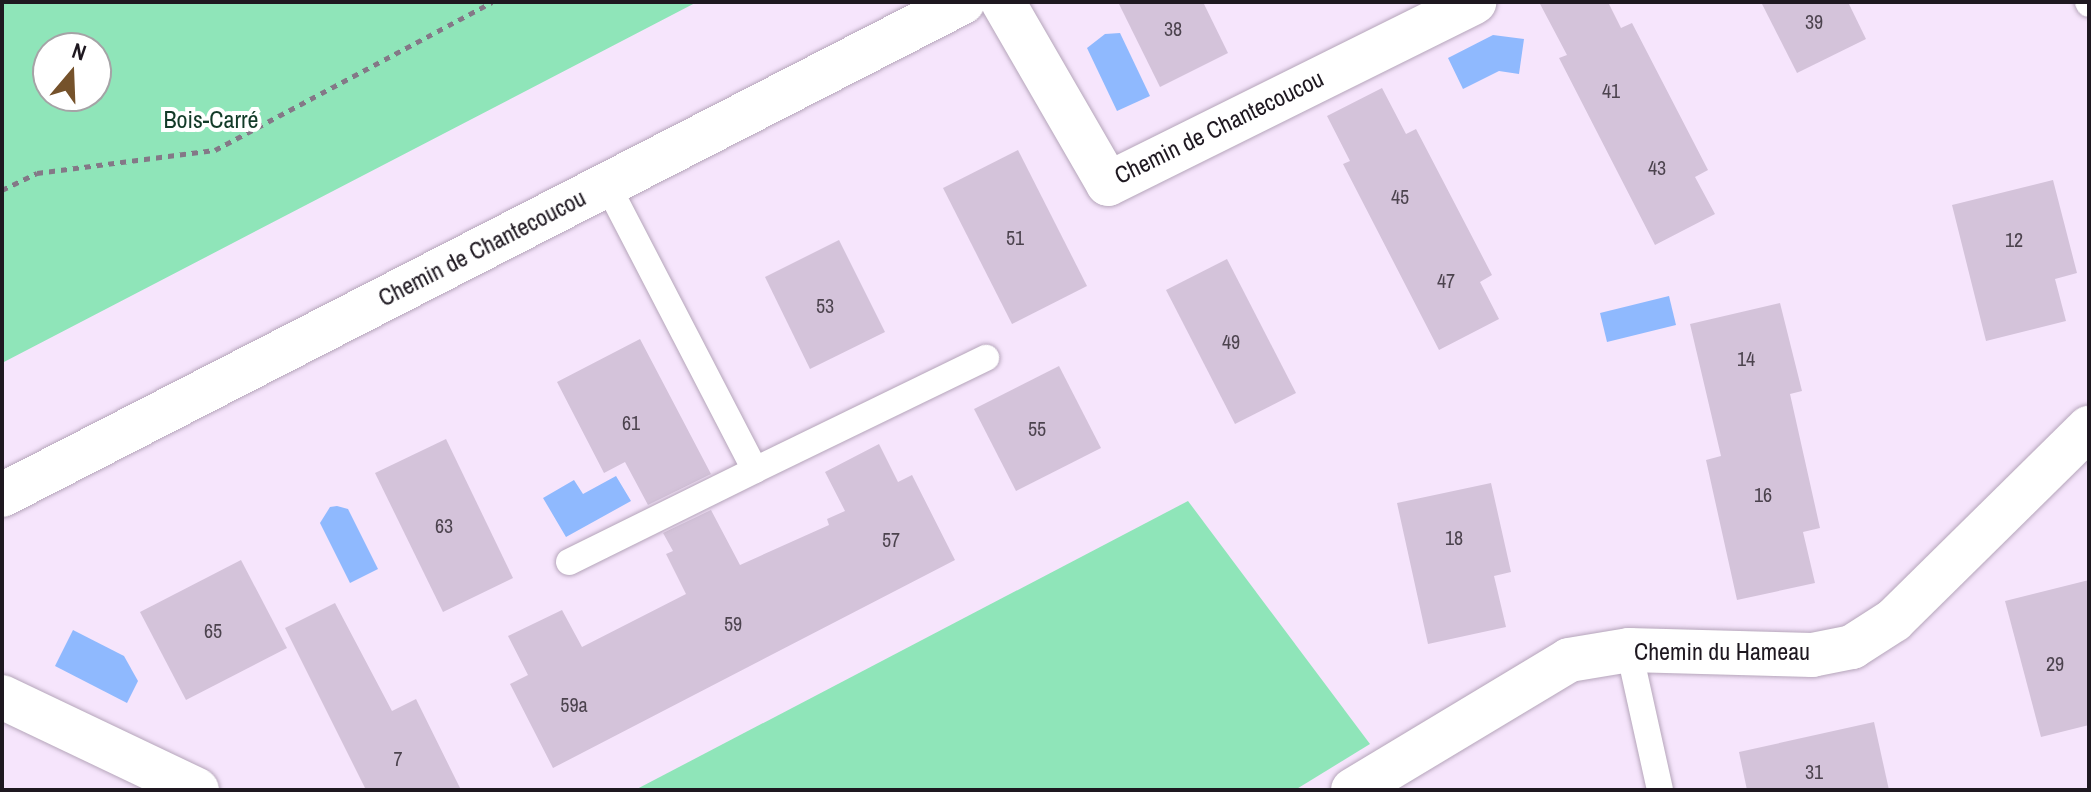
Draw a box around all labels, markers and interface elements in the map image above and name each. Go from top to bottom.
house number: 39 [1805,9,1823,33]
house number: 38 [1164,16,1182,40]
north arrow [32,32,112,112]
text: N [68,35,90,68]
street label: Chemin de Chantecoucou [1110,64,1328,190]
house number: 41 [1602,78,1620,102]
park label: Bois-Carré [163,106,259,134]
house number: 43 [1648,155,1666,179]
street label: Chemin de Chantecoucou [374,183,590,313]
house number: 45 [1391,184,1409,208]
house number: 51 [1006,225,1024,249]
house number: 12 [2005,227,2023,251]
house number: 47 [1437,268,1455,292]
house number: 53 [816,293,834,317]
house number: 49 [1222,329,1240,353]
house number: 14 [1737,346,1755,370]
house number: 61 [622,410,640,434]
house number: 55 [1028,416,1046,440]
house number: 16 [1754,482,1772,506]
house number: 63 [435,513,453,537]
house number: 18 [1445,525,1463,549]
house number: 57 [882,527,900,551]
house number: 59 [724,611,742,635]
house number: 65 [204,618,222,642]
street label: Chemin du Hameau [1634,638,1810,666]
house number: 29 [2046,651,2064,675]
house number: 59a [560,692,588,716]
house number: 7 [393,746,403,770]
house number: 31 [1805,759,1823,783]

